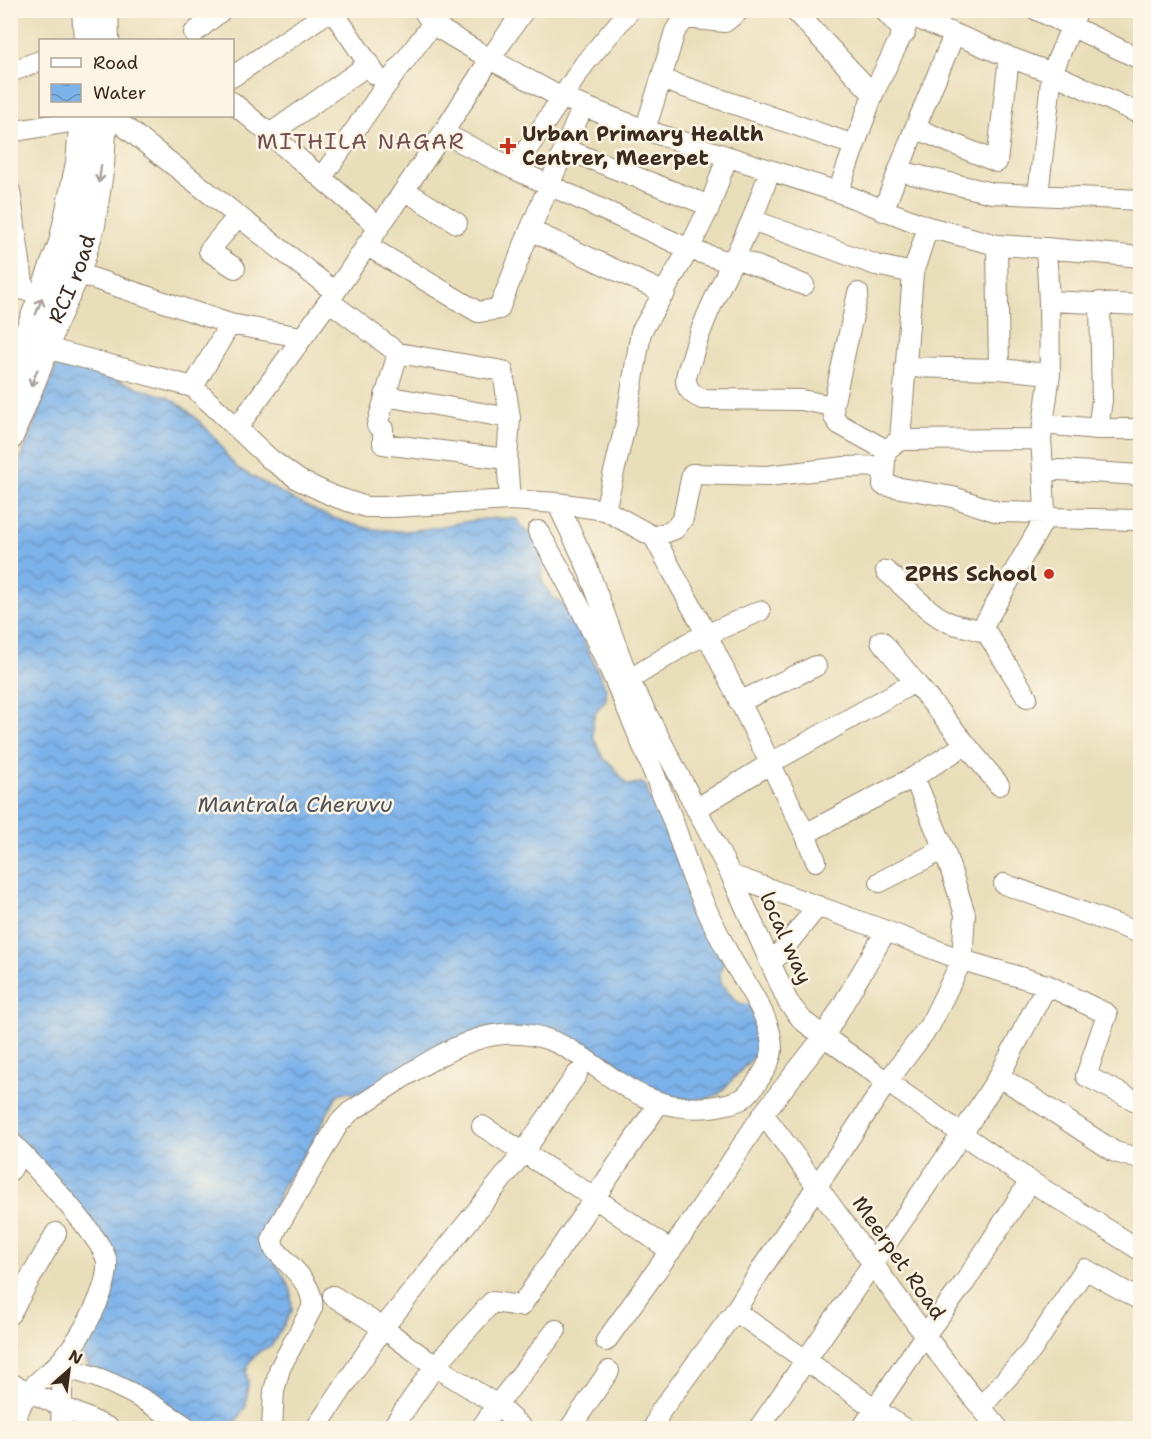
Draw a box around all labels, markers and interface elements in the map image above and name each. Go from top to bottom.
legend [39,39,234,117]
text: Road [93,51,138,75]
text: Water [93,81,146,105]
place label: Urban Primary Health Centrer, Meerpet [522,120,764,172]
district label: MITHILA NAGAR [257,127,465,156]
marker: Urban Primary Health Centrer, Meerpet [499,137,517,155]
one-way arrow [94,163,105,183]
street label: RCI road [42,231,102,328]
one-way arrow [34,297,45,315]
one-way arrow [28,369,39,387]
place label: ZPHS School [905,560,1037,588]
marker: ZPHS School [1042,567,1056,581]
water label: Mantrala Cheruvu [198,790,393,819]
street label: local way [753,887,819,989]
street label: Meerpet Road [846,1190,952,1326]
north arrow [39,1340,99,1400]
text: N [65,1345,86,1369]

